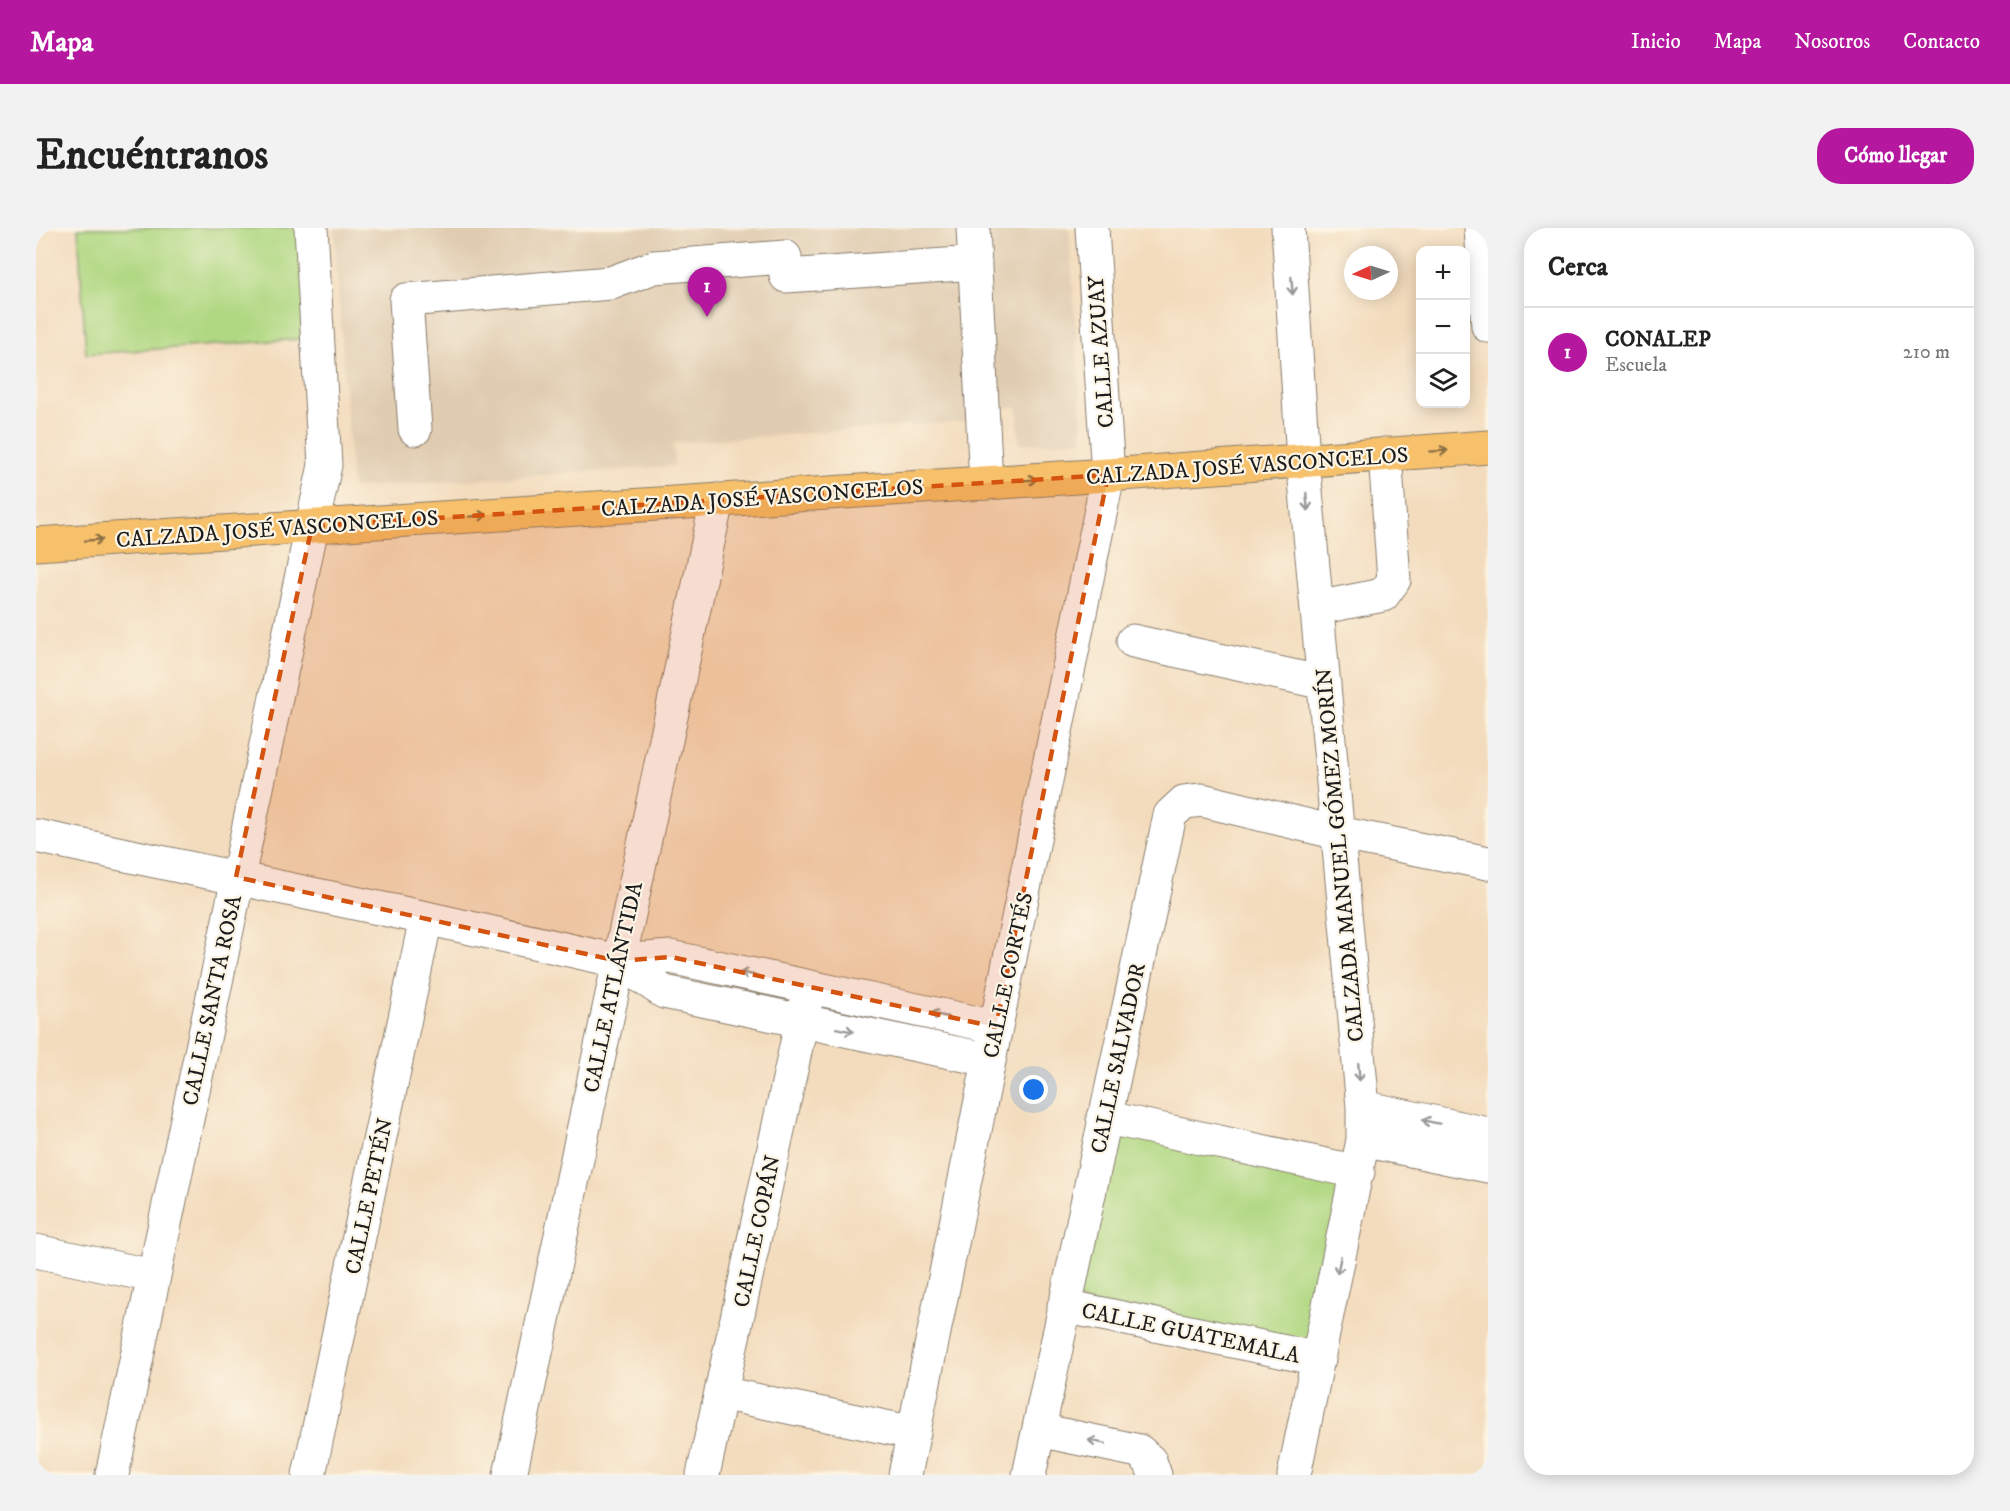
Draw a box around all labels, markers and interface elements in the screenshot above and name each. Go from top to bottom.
text: Mapa [30,25,93,60]
text: Inicio [1631,29,1681,55]
text: Mapa [1714,29,1761,55]
text: Nosotros [1794,29,1870,55]
text: Contacto [1903,29,1980,55]
button: Cómo llegar [1817,128,1974,184]
text: Encuéntranos [36,130,268,182]
north arrow [1344,246,1398,300]
map controls [1416,246,1470,408]
button: + [1416,246,1470,300]
text: Cerca [1548,251,1608,284]
pin: 1 [688,268,726,317]
street label: CALLE AZUAY [1083,274,1120,429]
one-way arrow [1287,276,1298,296]
button: − [1416,300,1470,354]
text: CONALEP [1605,326,1711,353]
text: 1 [1564,340,1571,365]
text: 210 m [1903,340,1950,365]
text: Escuela [1605,353,1667,378]
button: layers [1416,354,1470,408]
street label: CALZADA JOSÉ VASCONCELOS [1085,442,1409,491]
one-way arrow [1428,445,1448,456]
street label: CALZADA JOSÉ VASCONCELOS [600,474,924,523]
one-way arrow [1018,475,1038,486]
one-way arrow [1302,491,1313,511]
street label: CALZADA JOSÉ VASCONCELOS [115,505,439,554]
one-way arrow [467,510,487,521]
one-way arrow [84,534,104,545]
street label: CALZADA MANUEL GÓMEZ MORÍN [1310,667,1370,1043]
street label: CALLE ATLÁNTIDA [577,878,649,1095]
street label: CALLE CORTÉS [978,890,1039,1061]
street label: CALLE SANTA ROSA [177,892,248,1108]
street label: CALLE SALVADOR [1085,960,1152,1156]
one-way arrow [739,968,759,979]
one-way arrow [930,1008,949,1020]
one-way arrow [835,1024,854,1036]
one-way arrow [1354,1062,1365,1082]
your location [1019,1075,1048,1104]
one-way arrow [1421,1115,1440,1127]
street label: CALLE PETÉN [340,1116,399,1277]
street label: CALLE COPÁN [727,1153,787,1310]
one-way arrow [1332,1255,1344,1274]
street label: CALLE GUATEMALA [1079,1297,1303,1370]
one-way arrow [1088,1436,1107,1447]

